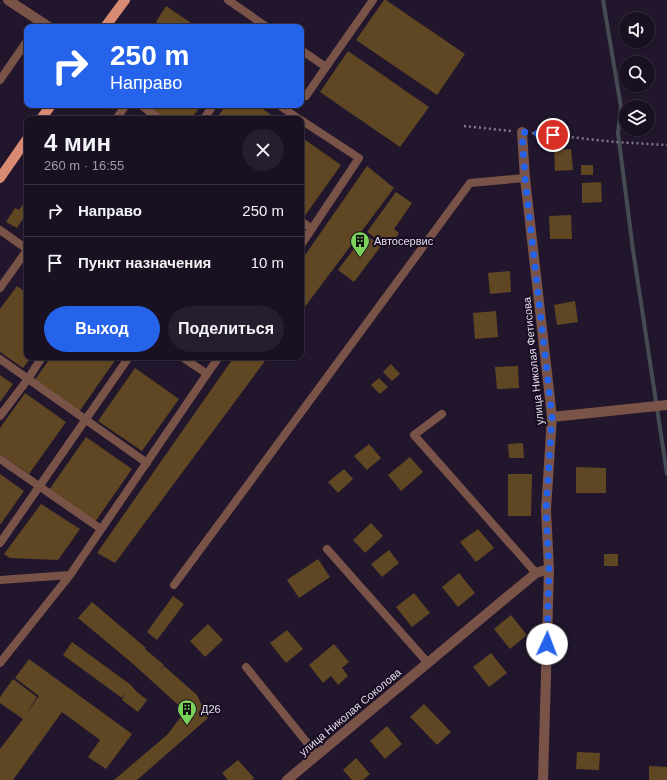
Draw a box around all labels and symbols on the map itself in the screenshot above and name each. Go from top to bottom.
pin [536,118,570,152]
building icon: Автосервис [349,230,371,258]
place label: Автосервис [374,235,434,247]
street label: улица Николая Фетисова [520,296,546,426]
position arrow [526,623,568,665]
street label: улица Николая Соколова [297,665,404,758]
building icon: Д26 [176,698,198,726]
place label: Д26 [201,703,221,715]

